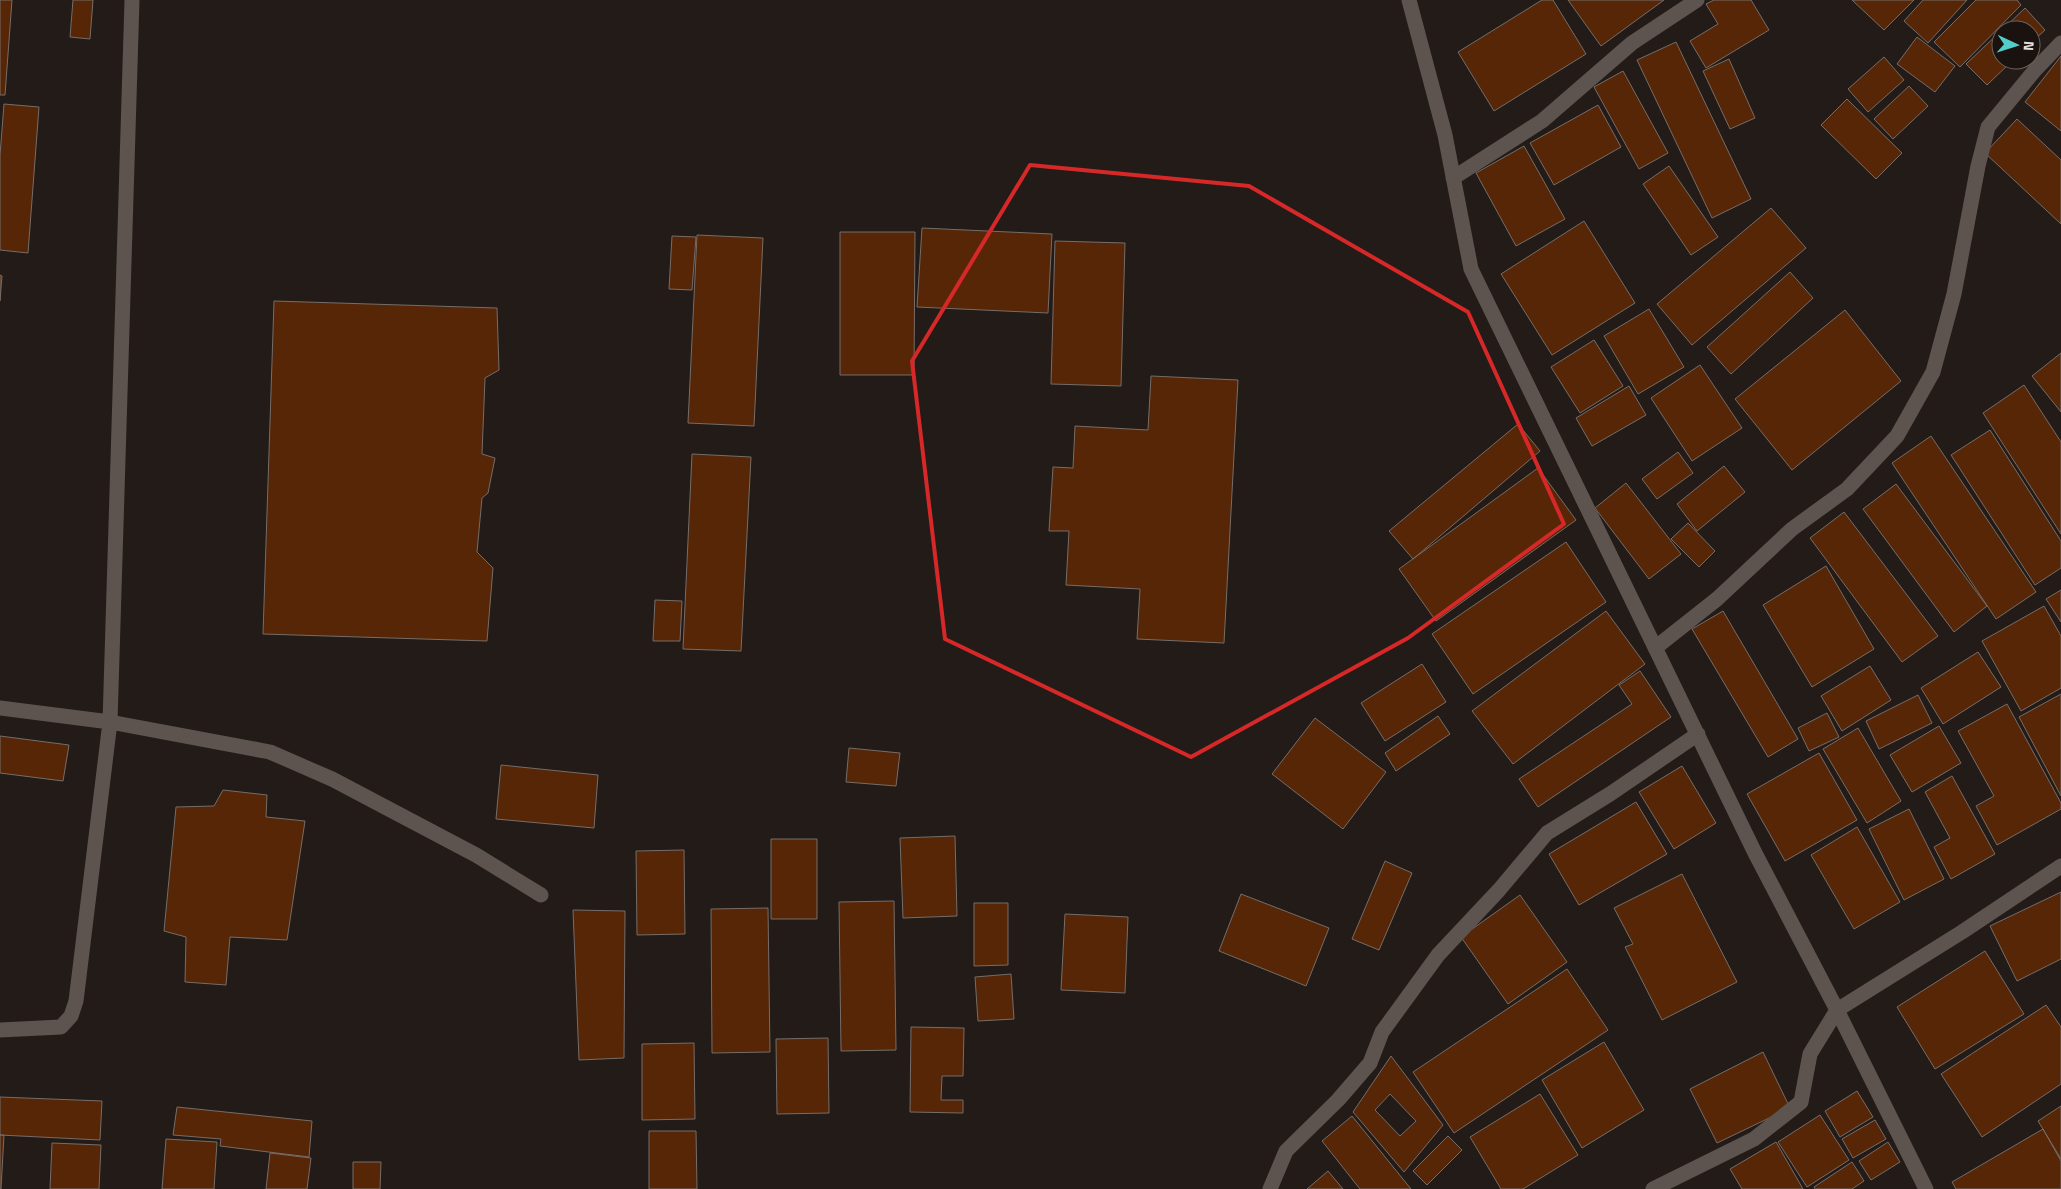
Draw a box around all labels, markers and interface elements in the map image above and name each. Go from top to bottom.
north arrow [1991,20,2041,70]
text: N [2019,40,2040,52]

